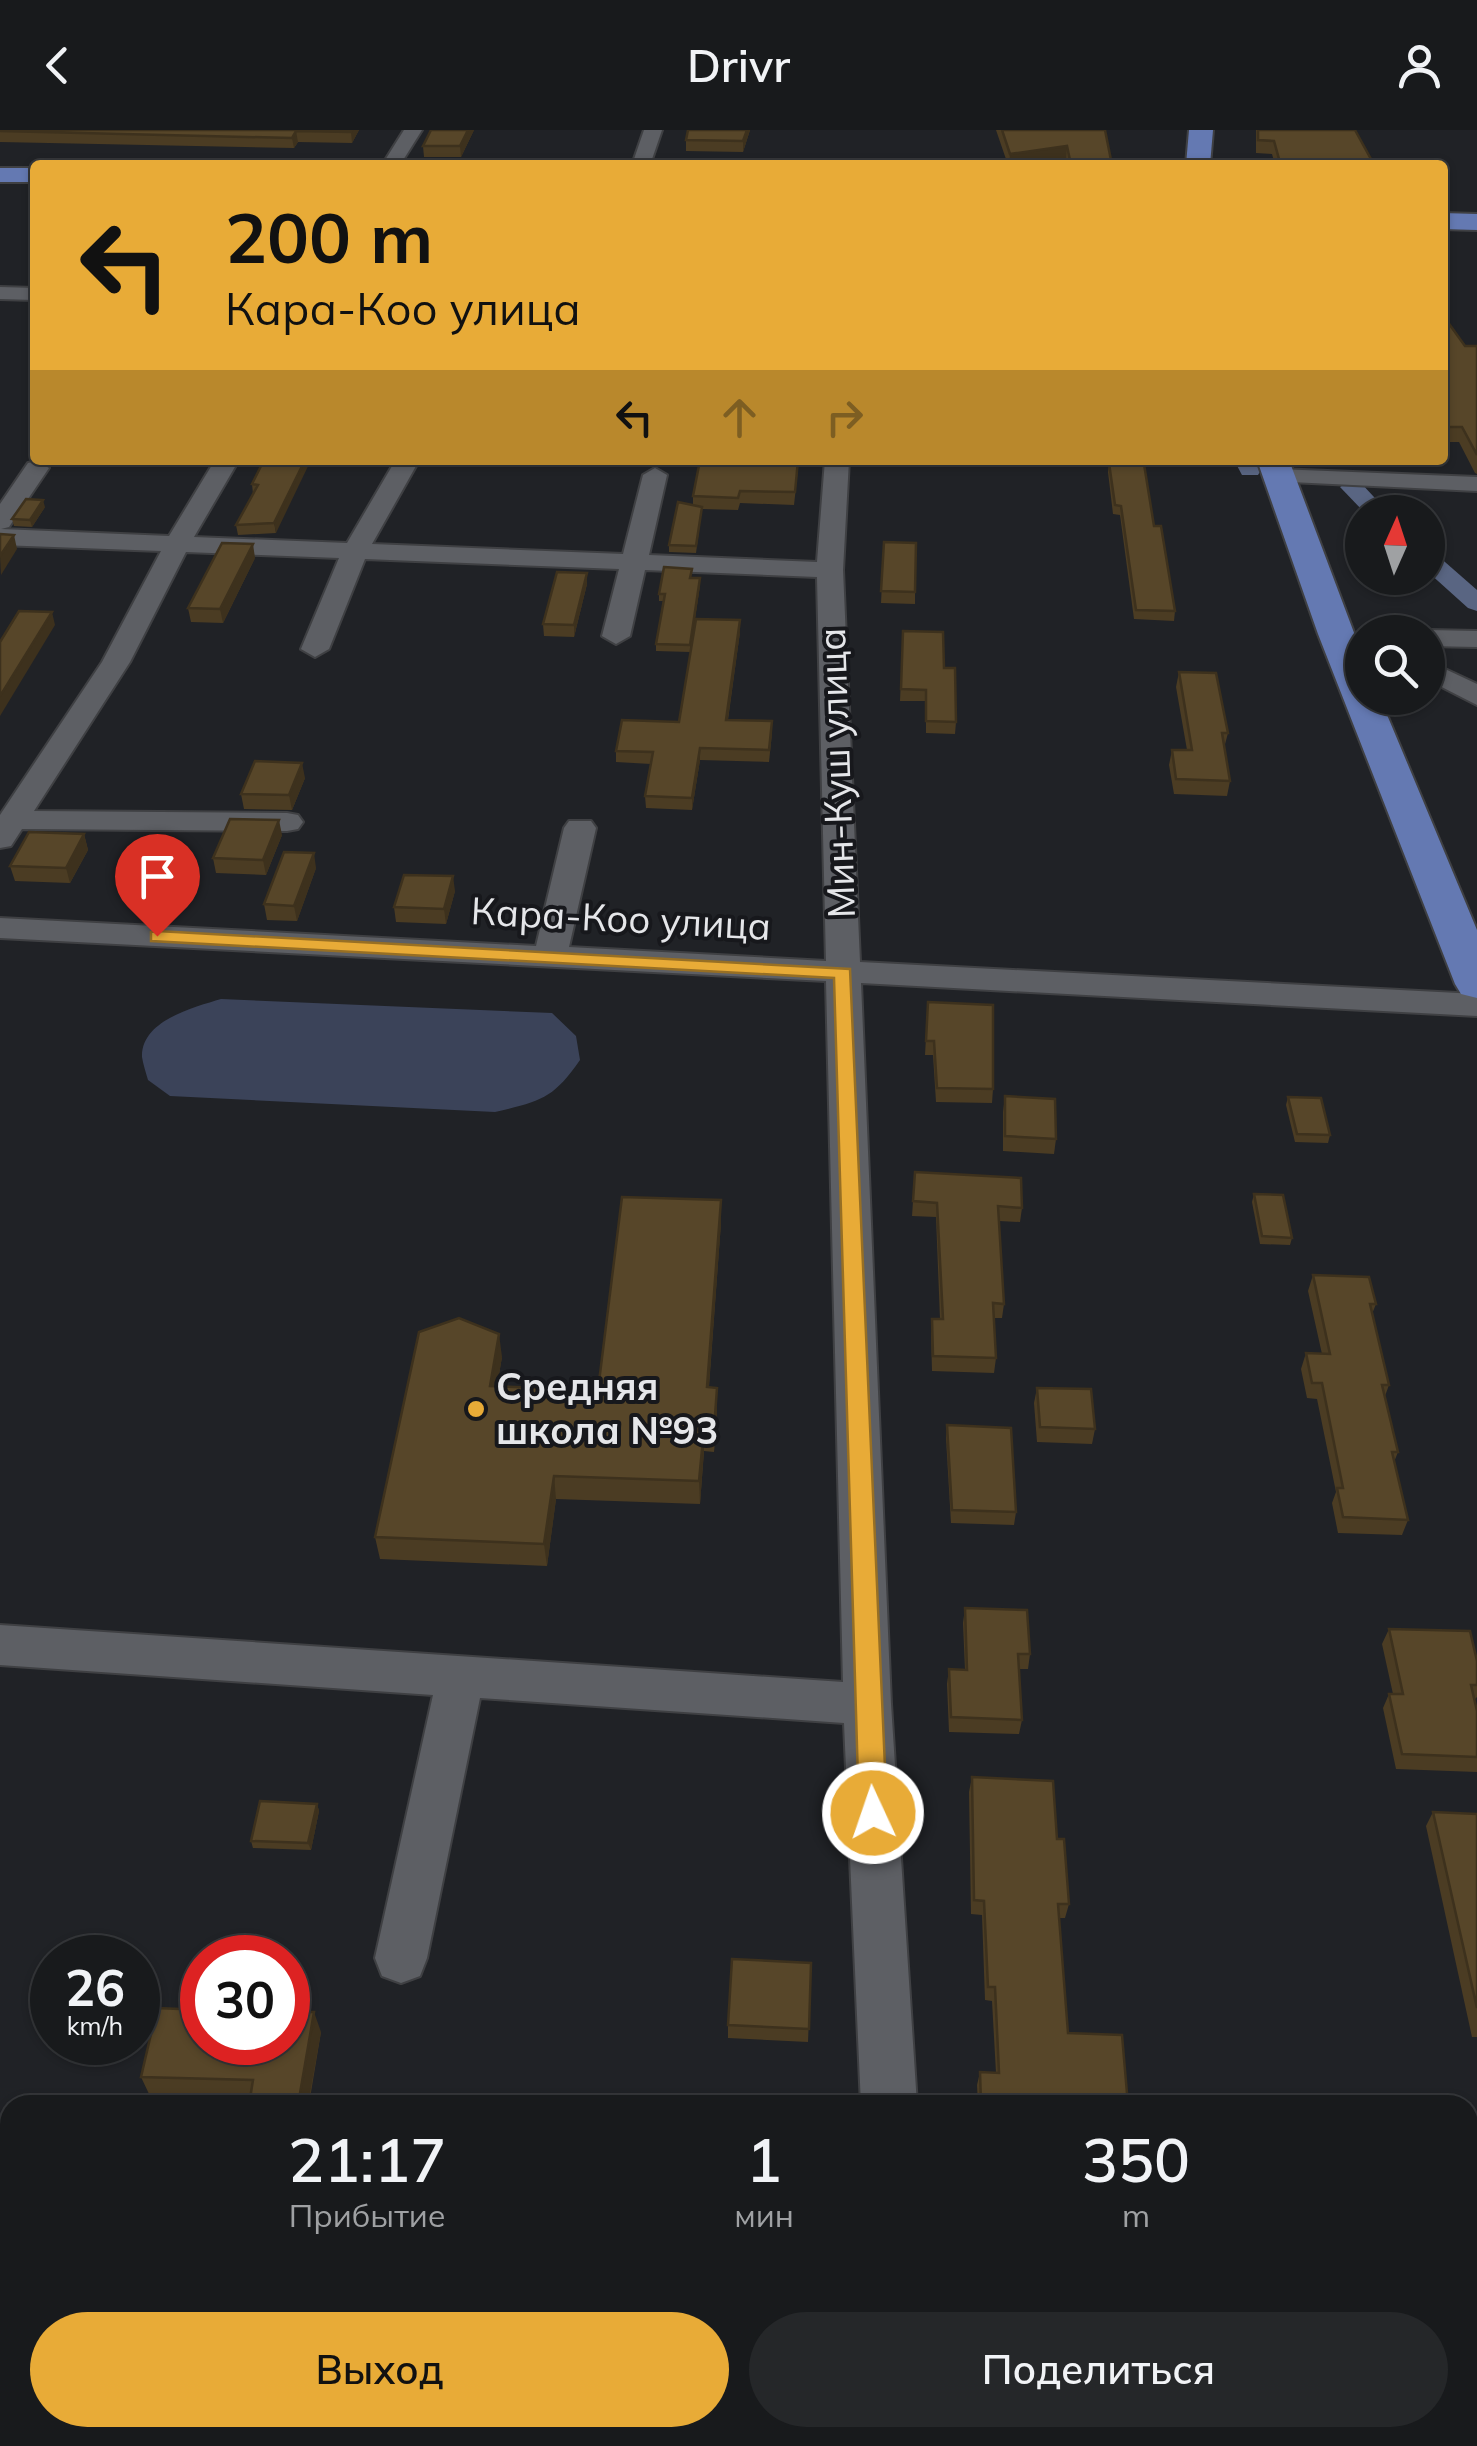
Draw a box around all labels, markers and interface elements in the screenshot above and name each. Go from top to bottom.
text: Drivr [687,37,790,93]
icon: back [30,38,85,93]
icon: person [1392,38,1447,93]
text: 200 m [225,193,433,281]
icon: left [60,200,190,330]
text: Кара-Коо улица [225,280,581,336]
icon: left [607,390,662,445]
icon: ahead [712,390,767,445]
icon: right [817,390,872,445]
north arrow [1345,495,1445,595]
map controls [1345,495,1445,715]
button: search [1345,615,1445,715]
street label: Мин-Куш улица [807,627,865,919]
pin [115,834,200,937]
icon: arrive [130,849,185,904]
street label: Кара-Коо улица [470,886,772,950]
place label: Средняя школа №93 [496,1362,718,1454]
marker: Средняя школа №93 [465,1398,487,1420]
position arrow [821,1761,925,1865]
speed limit sign: 30 [180,1935,310,2065]
text: 26 [65,1956,125,2019]
text: km/h [67,2010,123,2041]
text: 21:17 [288,2122,446,2197]
text: 1 [746,2122,782,2197]
text: 350 [1082,2122,1190,2197]
text: Прибытие [289,2195,446,2235]
text: мин [734,2195,794,2235]
text: m [1122,2195,1150,2235]
button: Выход [30,2312,729,2427]
button: Поделиться [749,2312,1448,2427]

